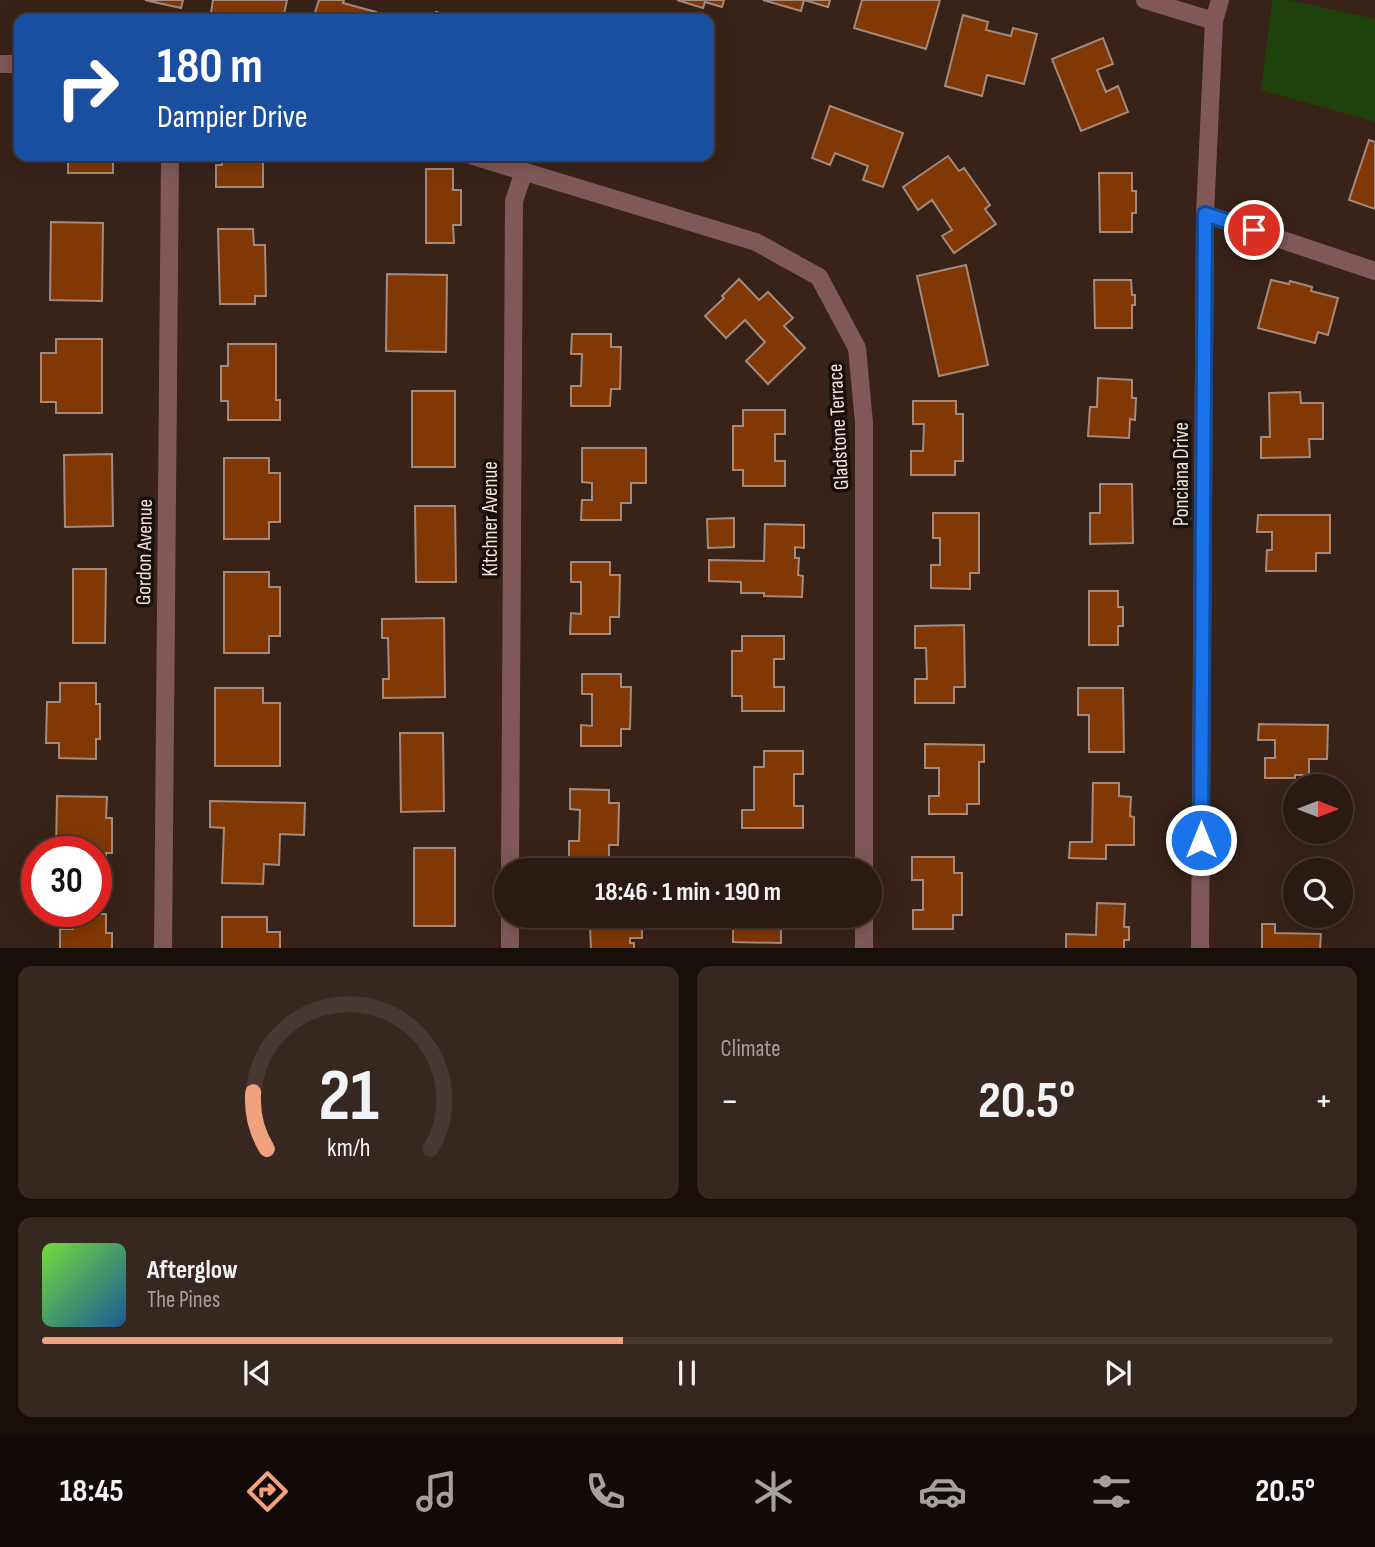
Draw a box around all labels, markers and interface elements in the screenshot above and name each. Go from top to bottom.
text: 180 m [157,38,263,97]
icon: right [42,42,133,133]
text: Dampier Drive [157,98,308,137]
pin [1224,200,1284,260]
icon: arrive [1235,211,1273,249]
street label: Gladstone Terrace [823,363,854,491]
street label: Ponciana Drive [1169,422,1194,526]
street label: Kitchner Avenue [478,461,503,577]
street label: Gordon Avenue [131,499,158,605]
north arrow [1283,774,1353,844]
map controls [1283,774,1353,928]
position arrow [1164,803,1238,877]
speed limit sign: 30 [21,836,112,927]
button: search [1283,858,1353,928]
text: 18:46 · 1 min · 190 m [595,877,781,908]
text: Climate [721,1035,780,1063]
text: 21 [318,1053,379,1141]
text: 20.5° [978,1070,1075,1133]
text: − [721,1079,739,1124]
text: + [1314,1079,1333,1124]
text: km/h [327,1132,370,1163]
text: Afterglow [147,1255,238,1286]
text: The Pines [147,1286,220,1314]
icon: previous [238,1354,276,1392]
icon: pause [668,1354,706,1392]
icon: next [1099,1354,1137,1392]
icon: directions [243,1467,292,1516]
icon: music [412,1467,461,1516]
icon: phone [581,1467,630,1516]
icon: climate [749,1467,798,1516]
icon: car [918,1467,967,1516]
icon: filters [1087,1467,1136,1516]
text: 18:45 [60,1472,124,1511]
text: 20.5° [1255,1472,1315,1511]

